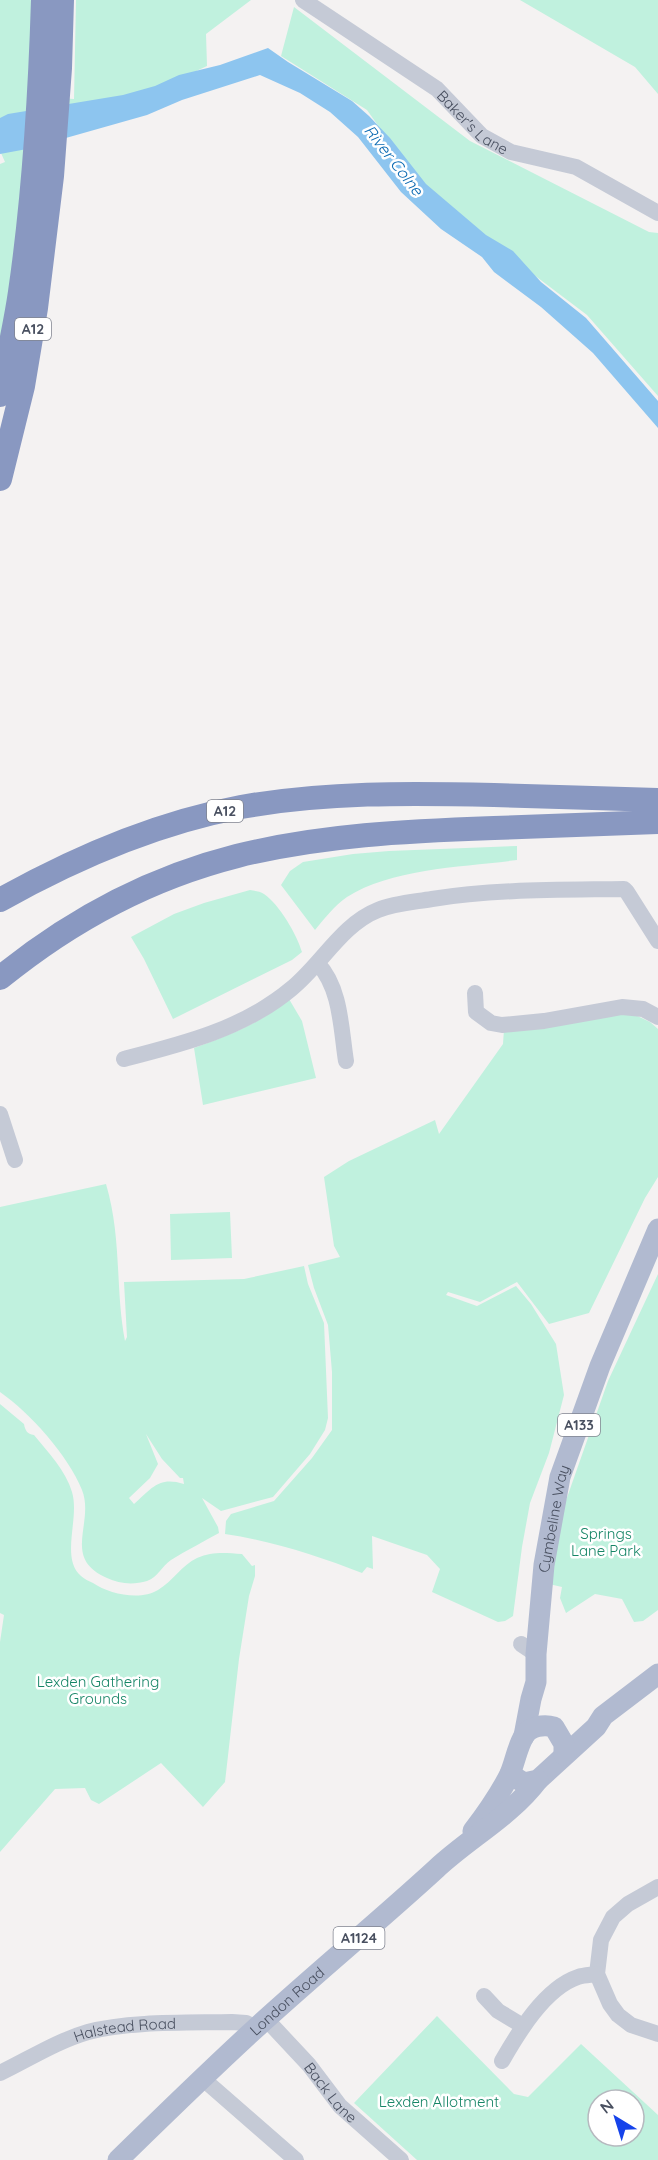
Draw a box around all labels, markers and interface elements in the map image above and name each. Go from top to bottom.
street label: Baker's Lane [433,86,512,158]
water label: River Colne [360,121,428,200]
road number: A12 [15,318,51,340]
road number: A12 [207,800,243,822]
road number: A133 [558,1414,600,1436]
street label: Cymbeline Way [534,1462,573,1573]
park label: Springs Lane Park [571,1524,641,1560]
park label: Lexden Gathering Grounds [37,1672,159,1708]
road number: A1124 [334,1927,385,1949]
street label: London Road [245,1962,328,2039]
street label: Halstead Road [71,2013,176,2046]
street label: Back Lane [301,2058,361,2126]
north arrow [586,2088,646,2148]
park label: Lexden Allotment [379,2092,499,2111]
text: N [596,2095,618,2118]

